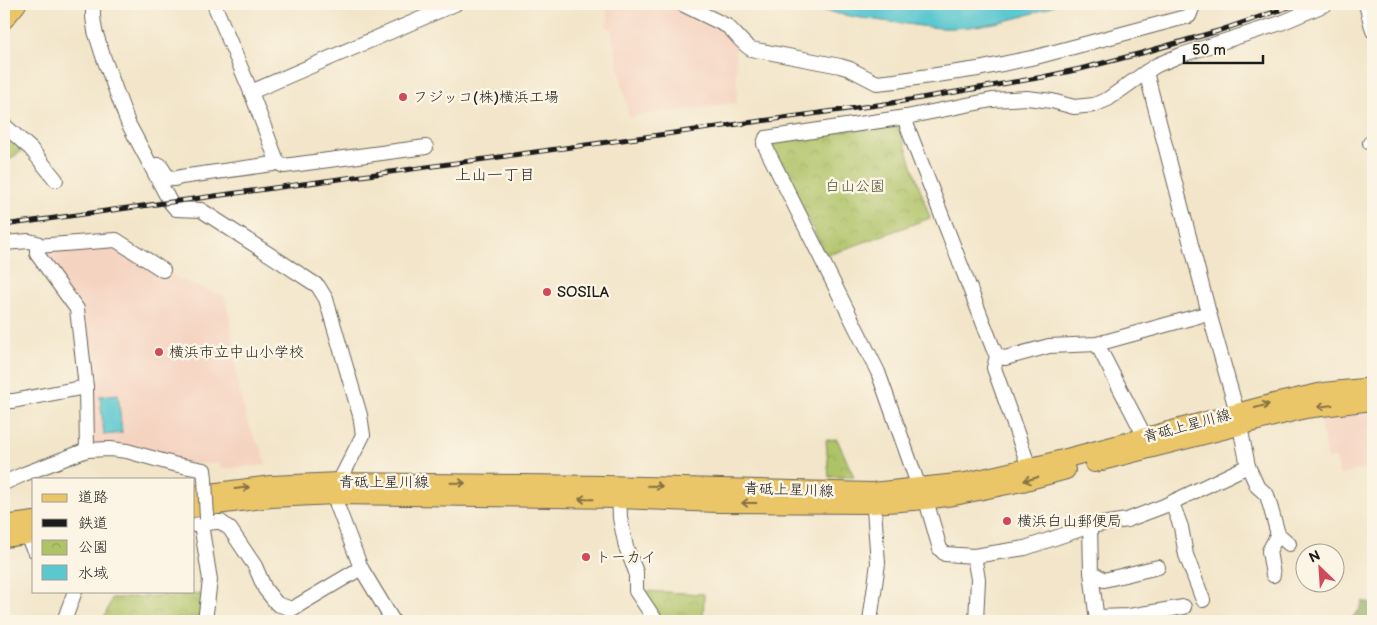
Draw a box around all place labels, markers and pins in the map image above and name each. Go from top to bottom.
place label: フジッコ(株)横浜工場 [413,88,559,107]
marker: フジッコ(株)横浜工場 [397,91,409,103]
place label: SOSILA [557,283,610,302]
marker: SOSILA [541,286,553,298]
place label: 横浜市立中山小学校 [169,343,304,362]
marker: 横浜市立中山小学校 [153,346,165,358]
place label: 横浜白山郵便局 [1017,512,1122,531]
marker: 横浜白山郵便局 [1001,515,1013,527]
place label: トーカイ [596,548,656,567]
marker: トーカイ [580,551,592,563]

